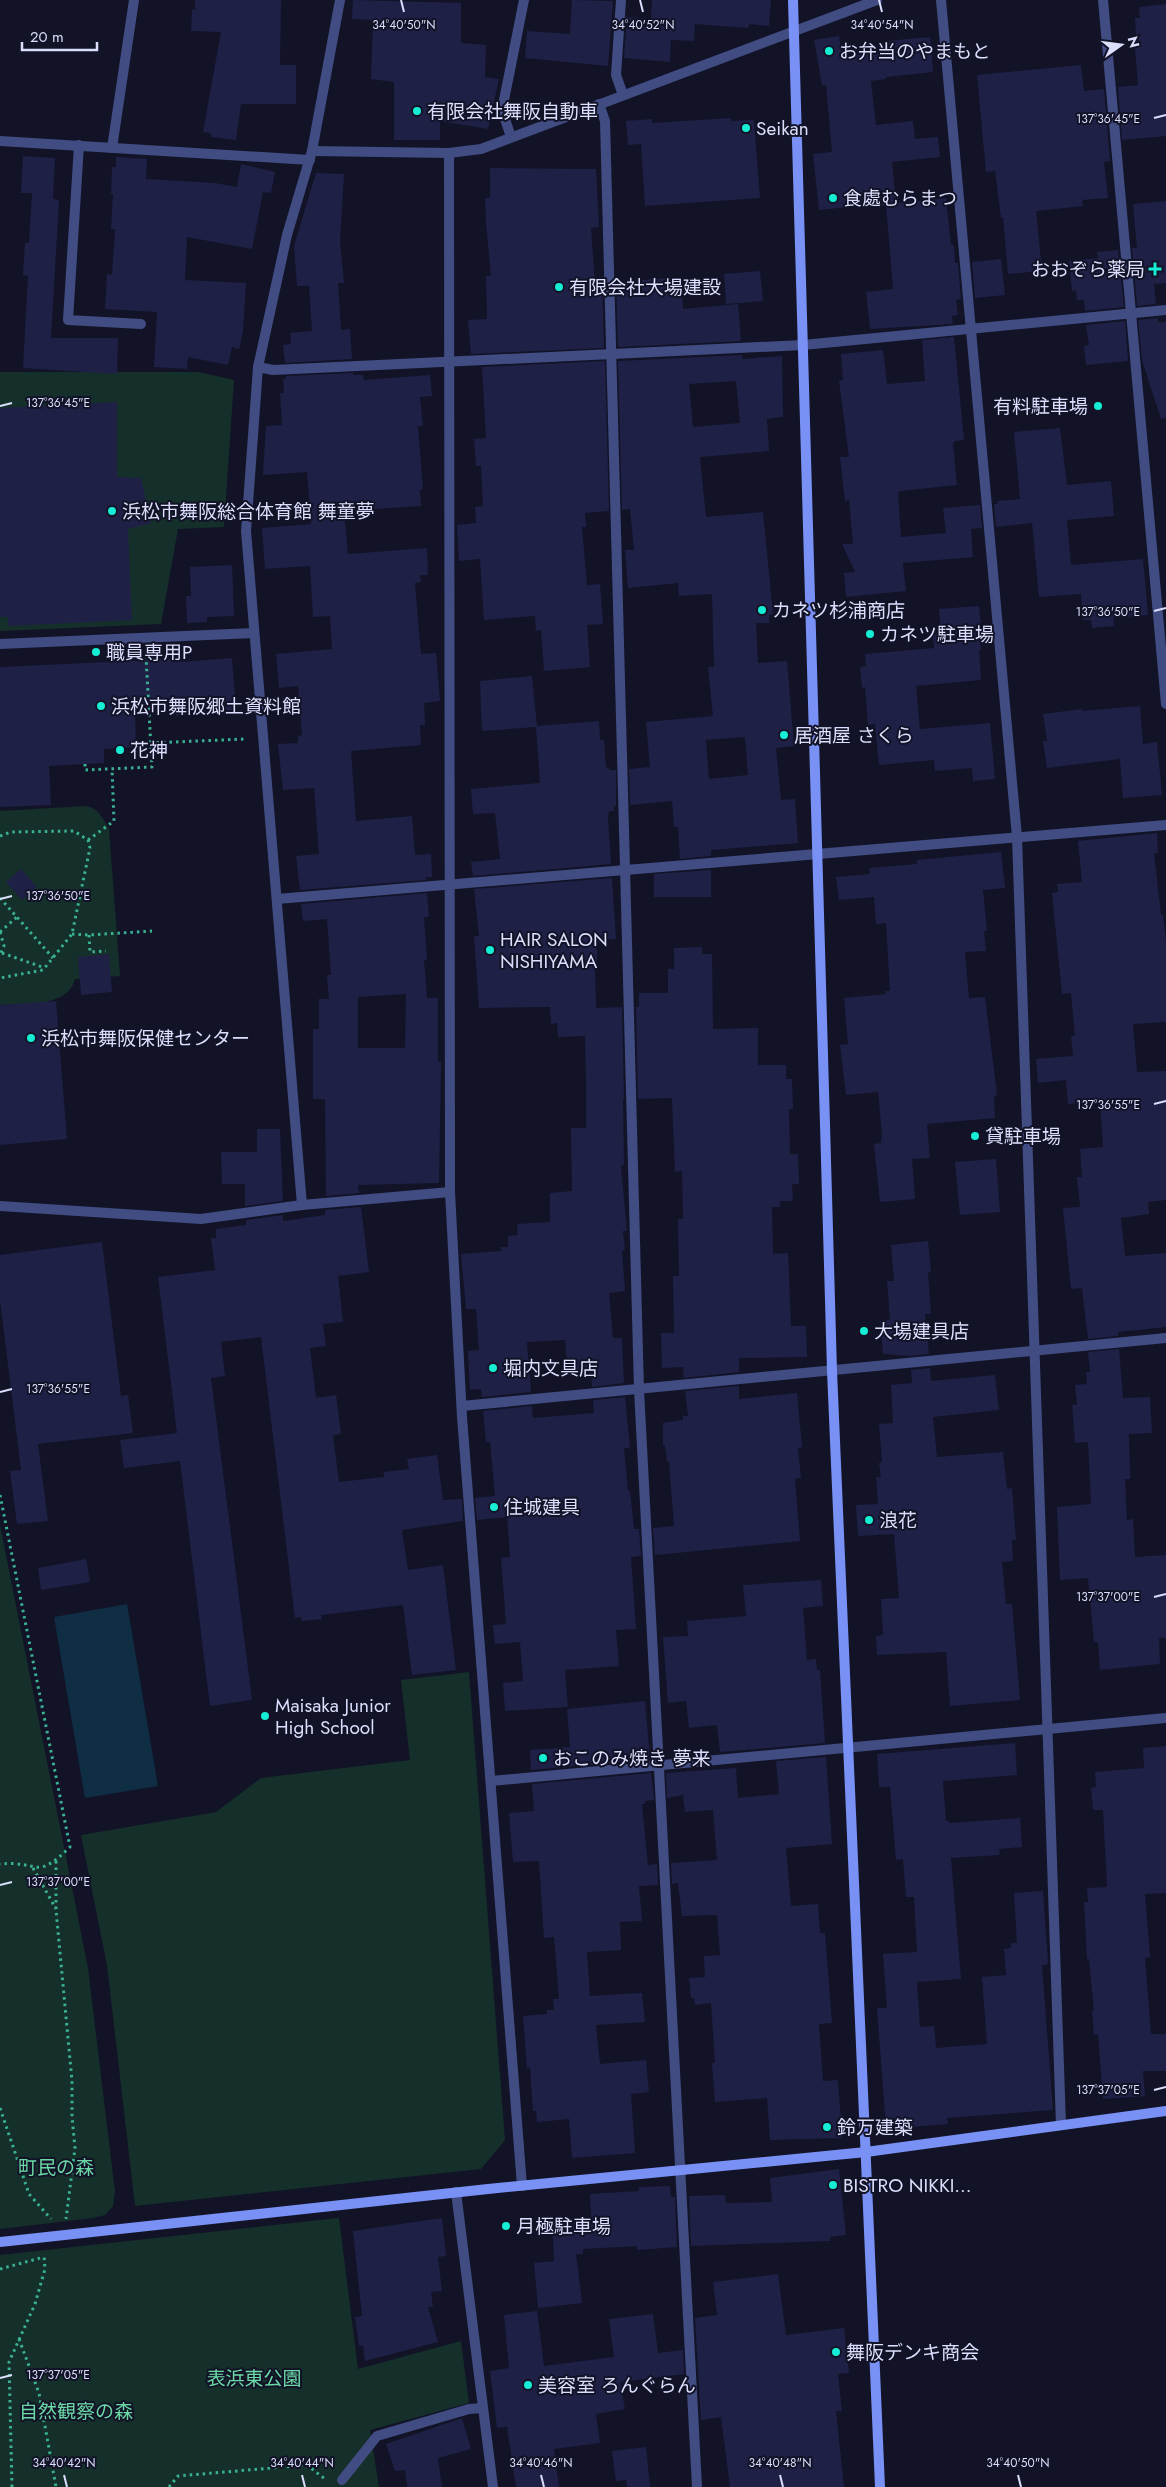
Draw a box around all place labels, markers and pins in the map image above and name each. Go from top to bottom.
place label: お弁当のやまもと [839,38,991,65]
marker: お弁当のやまもと [823,45,835,57]
place label: 有限会社舞阪自動車 [427,98,598,125]
marker: 有限会社舞阪自動車 [411,105,423,117]
place label: Seikan [756,115,809,142]
marker: Seikan [740,122,752,134]
place label: 食處むらまつ [843,185,957,212]
marker: 食處むらまつ [827,192,839,204]
place label: おおぞら薬局 [1031,256,1145,283]
marker: おおぞら薬局 [1149,263,1161,275]
place label: 有限会社大場建設 [569,274,721,301]
marker: 有限会社大場建設 [553,281,565,293]
place label: 有料駐車場 [993,393,1088,420]
marker: 有料駐車場 [1092,400,1104,412]
place label: 浜松市舞阪総合体育館 舞童夢 [122,498,375,525]
marker: 浜松市舞阪総合体育館 舞童夢 [106,505,118,517]
place label: カネツ杉浦商店 [772,597,905,624]
marker: カネツ杉浦商店 [756,604,768,616]
place label: カネツ駐車場 [880,621,994,648]
marker: カネツ駐車場 [864,628,876,640]
place label: 職員専用P [106,639,192,666]
marker: 職員専用P [90,646,102,658]
place label: 浜松市舞阪郷土資料館 [111,693,301,720]
marker: 浜松市舞阪郷土資料館 [95,700,107,712]
place label: 居酒屋 さくら [794,722,914,749]
marker: 居酒屋 さくら [778,729,790,741]
place label: 花神 [130,737,168,764]
marker: 花神 [114,744,126,756]
place label: HAIR SALON NISHIYAMA [500,926,608,975]
marker: HAIR SALON NISHIYAMA [484,944,496,956]
place label: 浜松市舞阪保健センター [41,1025,250,1052]
marker: 浜松市舞阪保健センター [25,1032,37,1044]
place label: 貸駐車場 [985,1123,1061,1150]
marker: 貸駐車場 [969,1130,981,1142]
place label: 大場建具店 [874,1318,969,1345]
marker: 大場建具店 [858,1325,870,1337]
place label: 堀内文具店 [503,1355,598,1382]
marker: 堀内文具店 [487,1362,499,1374]
place label: 住城建具 [504,1494,580,1521]
marker: 住城建具 [488,1501,500,1513]
place label: 浪花 [879,1507,917,1534]
marker: 浪花 [863,1514,875,1526]
place label: Maisaka Junior High School [275,1692,391,1741]
marker: Maisaka Junior High School [259,1710,271,1722]
place label: おこのみ焼き 夢来 [553,1745,711,1772]
marker: おこのみ焼き 夢来 [537,1752,549,1764]
place label: 鈴万建築 [837,2114,913,2141]
marker: 鈴万建築 [821,2121,833,2133]
place label: BISTRO NIKKI... [843,2172,971,2199]
marker: BISTRO NIKKI... [827,2179,839,2191]
place label: 月極駐車場 [516,2213,611,2240]
marker: 月極駐車場 [500,2220,512,2232]
place label: 舞阪デンキ商会 [846,2339,979,2366]
marker: 舞阪デンキ商会 [830,2346,842,2358]
place label: 美容室 ろんぐらん [538,2372,696,2399]
marker: 美容室 ろんぐらん [522,2379,534,2391]

